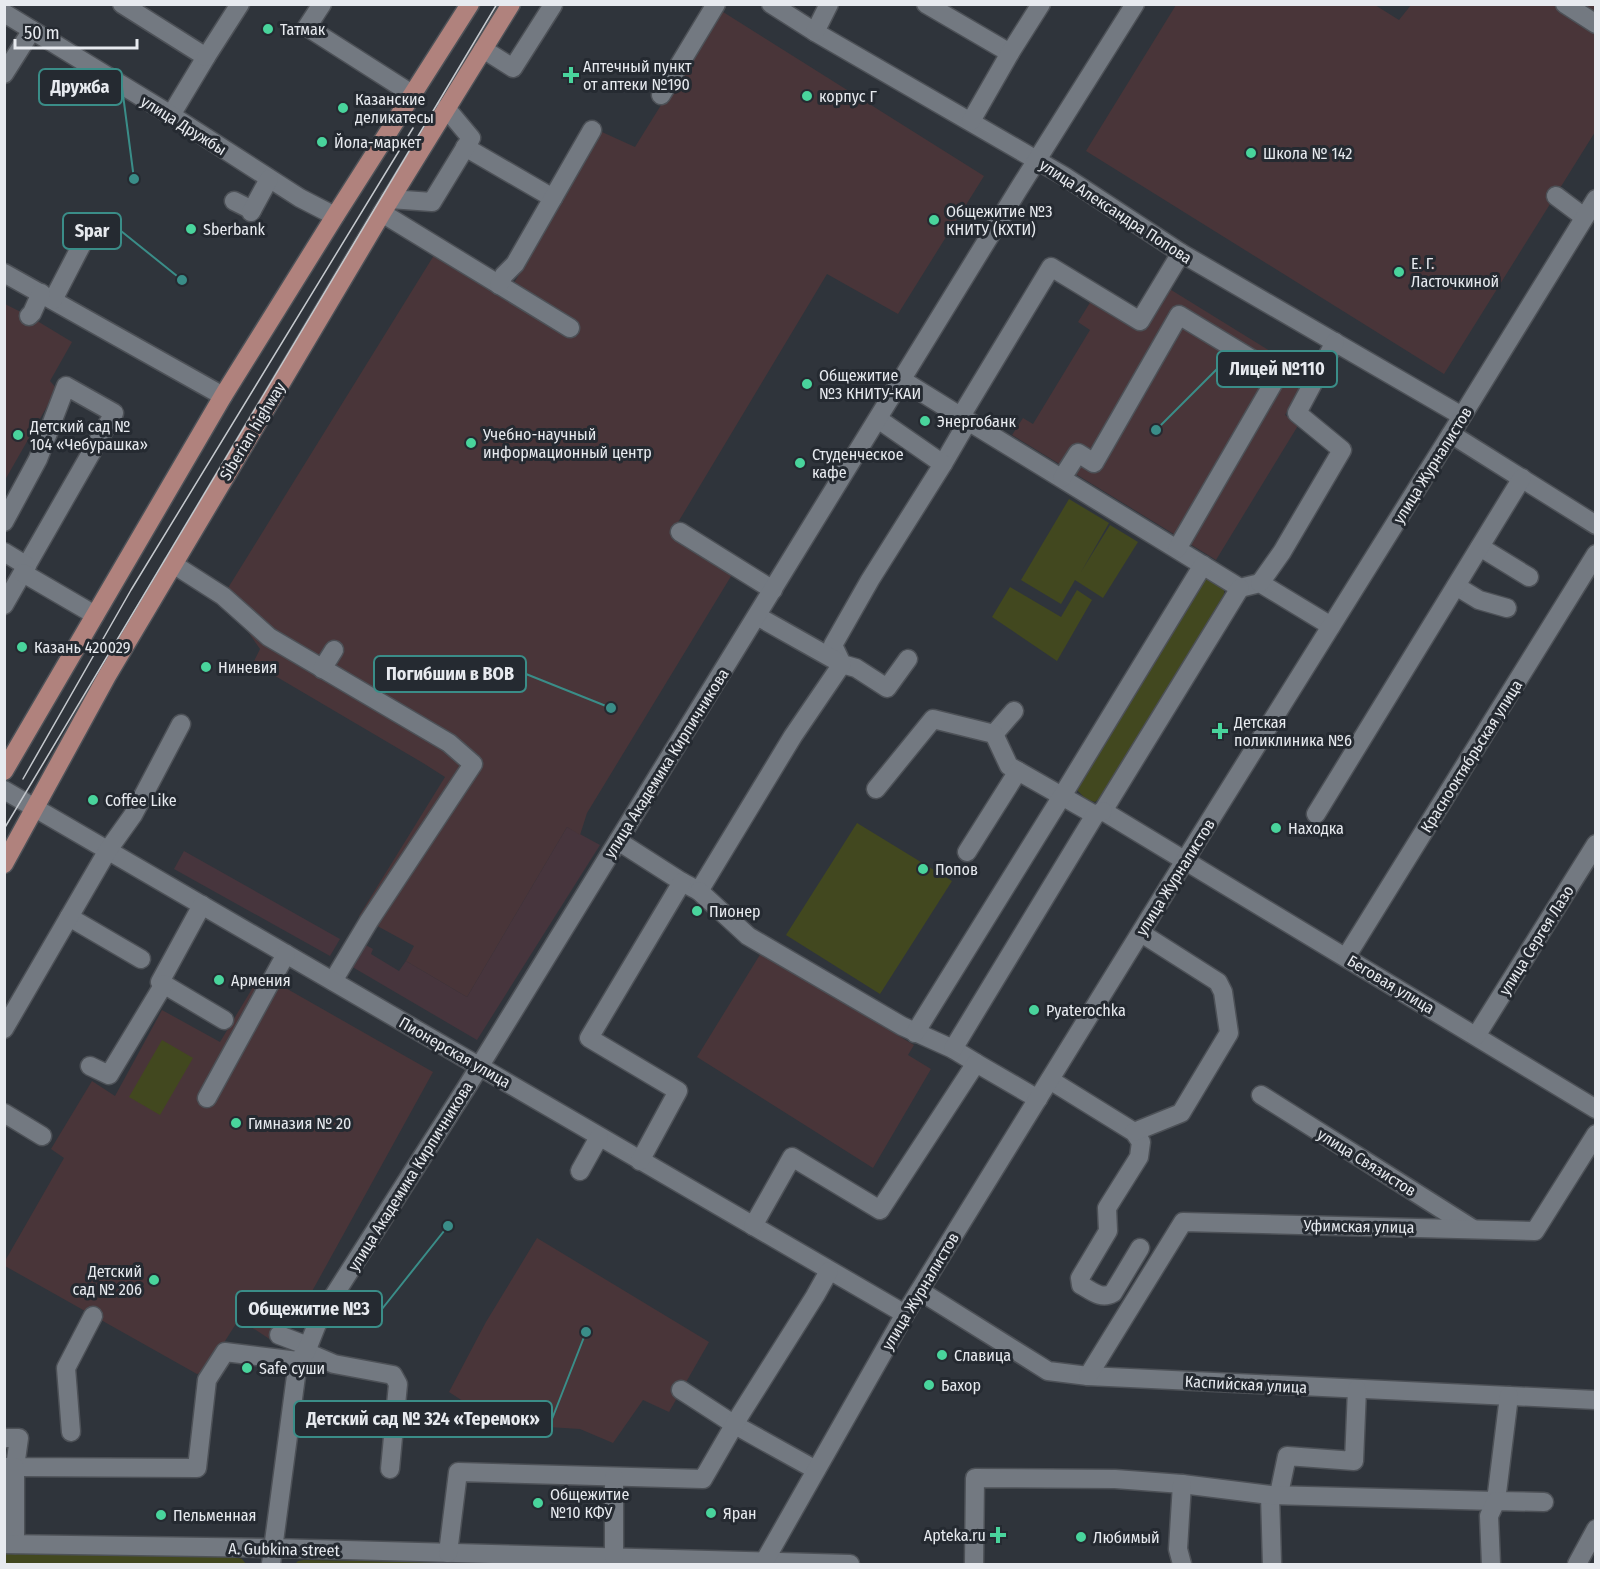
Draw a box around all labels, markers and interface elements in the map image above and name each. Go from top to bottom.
scale bar [15,12,136,50]
place label: Татмак [280,20,326,39]
text: 50 m [24,22,60,44]
marker: Татмак [261,22,275,36]
place label: Аптечный пункт от аптеки №190 [583,57,692,94]
marker: Аптечный пункт от аптеки №190 [564,68,578,82]
callout: Дружба [39,69,122,105]
text: Дружба [49,76,110,98]
place label: корпус Г [819,87,877,106]
marker: корпус Г [800,89,814,103]
place label: Казанские деликатесы [355,90,434,127]
street label: улица Дружбы [137,92,230,159]
marker: Казанские деликатесы [336,101,350,115]
place label: Йола-маркет [334,133,422,152]
marker: Йола-маркет [315,135,329,149]
place label: Школа № 142 [1263,144,1352,163]
marker: Школа № 142 [1244,146,1258,160]
street label: улица Александра Попова [1036,155,1195,268]
place label: Общежитие №3 КНИТУ (КХТИ) [946,202,1052,239]
callout: Spar [63,213,121,249]
marker: Общежитие №3 КНИТУ (КХТИ) [927,213,941,227]
text: Spar [75,220,110,242]
place label: Sberbank [203,220,266,239]
marker: Sberbank [184,222,198,236]
place label: Е. Г. Ласточкиной [1411,254,1499,291]
marker: Е. Г. Ласточкиной [1392,265,1406,279]
callout: Лицей №110 [1217,351,1337,387]
text: Лицей №110 [1229,358,1325,380]
place label: Общежитие №3 КНИТУ-КАИ [819,366,921,403]
marker: Общежитие №3 КНИТУ-КАИ [800,377,814,391]
street label: Siberian highway [216,378,290,484]
street label: улица Журналистов [1389,403,1476,527]
place label: Энергобанк [937,412,1016,431]
marker: Энергобанк [918,414,932,428]
place label: Детский сад № 104 «Чебурашка» [29,417,148,454]
place label: Учебно-научный информационный центр [482,425,652,462]
marker: Детский сад № 104 «Чебурашка» [11,428,25,442]
marker: Учебно-научный информационный центр [464,436,478,450]
place label: Студенческое кафе [812,445,904,482]
marker: Студенческое кафе [793,456,807,470]
place label: Казань 420029 [34,638,131,657]
marker: Казань 420029 [15,640,29,654]
callout: Погибшим в ВОВ [374,656,526,692]
place label: Ниневия [218,658,277,677]
marker: Ниневия [199,660,213,674]
text: Погибшим в ВОВ [386,663,514,685]
street label: улица Академика Кирпичникова [600,665,733,861]
street label: Краснооктябрьская улица [1417,676,1526,836]
place label: Детская поликлиника №6 [1233,713,1352,750]
marker: Детская поликлиника №6 [1211,722,1229,740]
place label: Coffee Like [105,791,177,810]
marker: Coffee Like [86,793,100,807]
street label: улица Журналистов [1132,815,1219,939]
place label: Находка [1288,819,1344,838]
marker: Находка [1269,821,1283,835]
place label: Попов [935,860,978,879]
marker: Попов [916,862,930,876]
street label: улица Сергея Лазо [1495,882,1578,999]
place label: Пионер [709,902,761,921]
marker: Пионер [690,904,704,918]
street label: Беговая улица [1344,951,1438,1018]
place label: Армения [231,971,291,990]
marker: Армения [212,973,226,987]
place label: Pyaterochka [1046,1001,1126,1020]
marker: Pyaterochka [1027,1003,1041,1017]
street label: Пионерская улица [396,1013,514,1092]
street label: улица Академика Кирпичникова [344,1078,477,1274]
place label: Гимназия № 20 [248,1114,351,1133]
marker: Гимназия № 20 [229,1116,243,1130]
street label: улица Связистов [1314,1124,1420,1200]
street label: Уфимская улица [1302,1216,1415,1237]
street label: улица Журналистов [878,1229,963,1354]
place label: Детский сад № 206 [72,1262,142,1299]
marker: Детский сад № 206 [147,1273,161,1287]
callout: Общежитие №3 [236,1291,382,1327]
text: Общежитие №3 [248,1298,370,1320]
place label: Славица [954,1346,1011,1365]
marker: Славица [935,1348,949,1362]
place label: Safe суши [259,1359,325,1378]
marker: Safe суши [240,1361,254,1375]
street label: Каспийская улица [1184,1372,1308,1397]
place label: Бахор [941,1376,981,1395]
marker: Бахор [922,1378,936,1392]
callout: Детский сад № 324 «Теремок» [294,1401,552,1437]
text: Детский сад № 324 «Теремок» [305,1408,540,1430]
place label: Общежитие №10 КФУ [550,1485,629,1522]
marker: Общежитие №10 КФУ [531,1496,545,1510]
place label: Яран [723,1504,757,1523]
place label: Пельменная [173,1506,257,1525]
marker: Яран [704,1506,718,1520]
marker: Пельменная [154,1508,168,1522]
place label: Apteka.ru [924,1526,986,1545]
marker: Apteka.ru [991,1528,1005,1542]
place label: Любимый [1093,1528,1160,1547]
marker: Любимый [1074,1530,1088,1544]
street label: A. Gubkina street [228,1539,341,1560]

